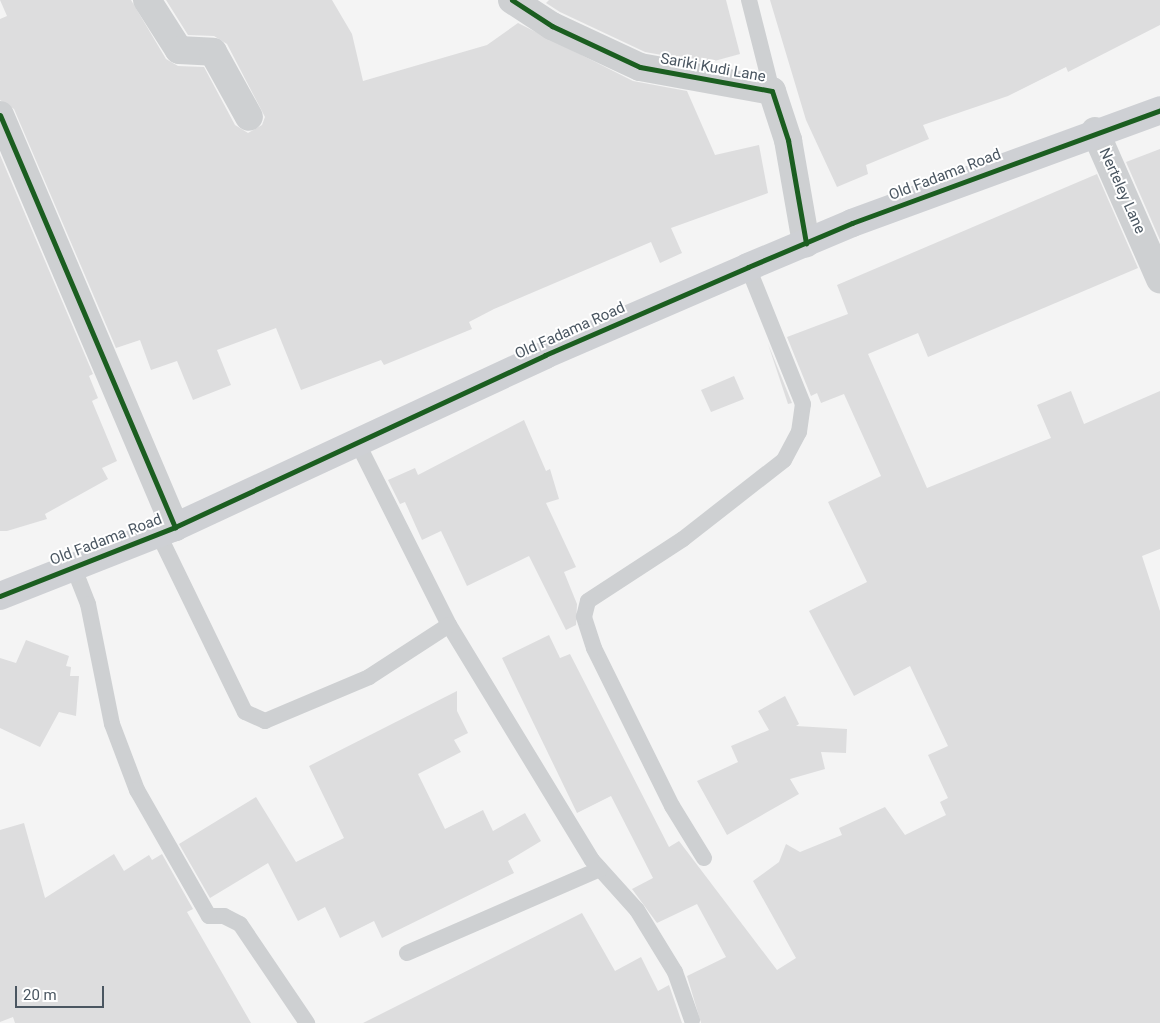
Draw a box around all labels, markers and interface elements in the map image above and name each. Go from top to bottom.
street label: Sariki Kudi Lane [659,50,767,86]
street label: Old Fadama Road [886,145,1004,205]
street label: Nerteley Lane [1095,145,1149,237]
street label: Old Fadama Road [512,299,628,363]
street label: Old Fadama Road [47,510,165,570]
scale bar [18,976,106,1008]
text: 20 m [23,986,57,1004]

